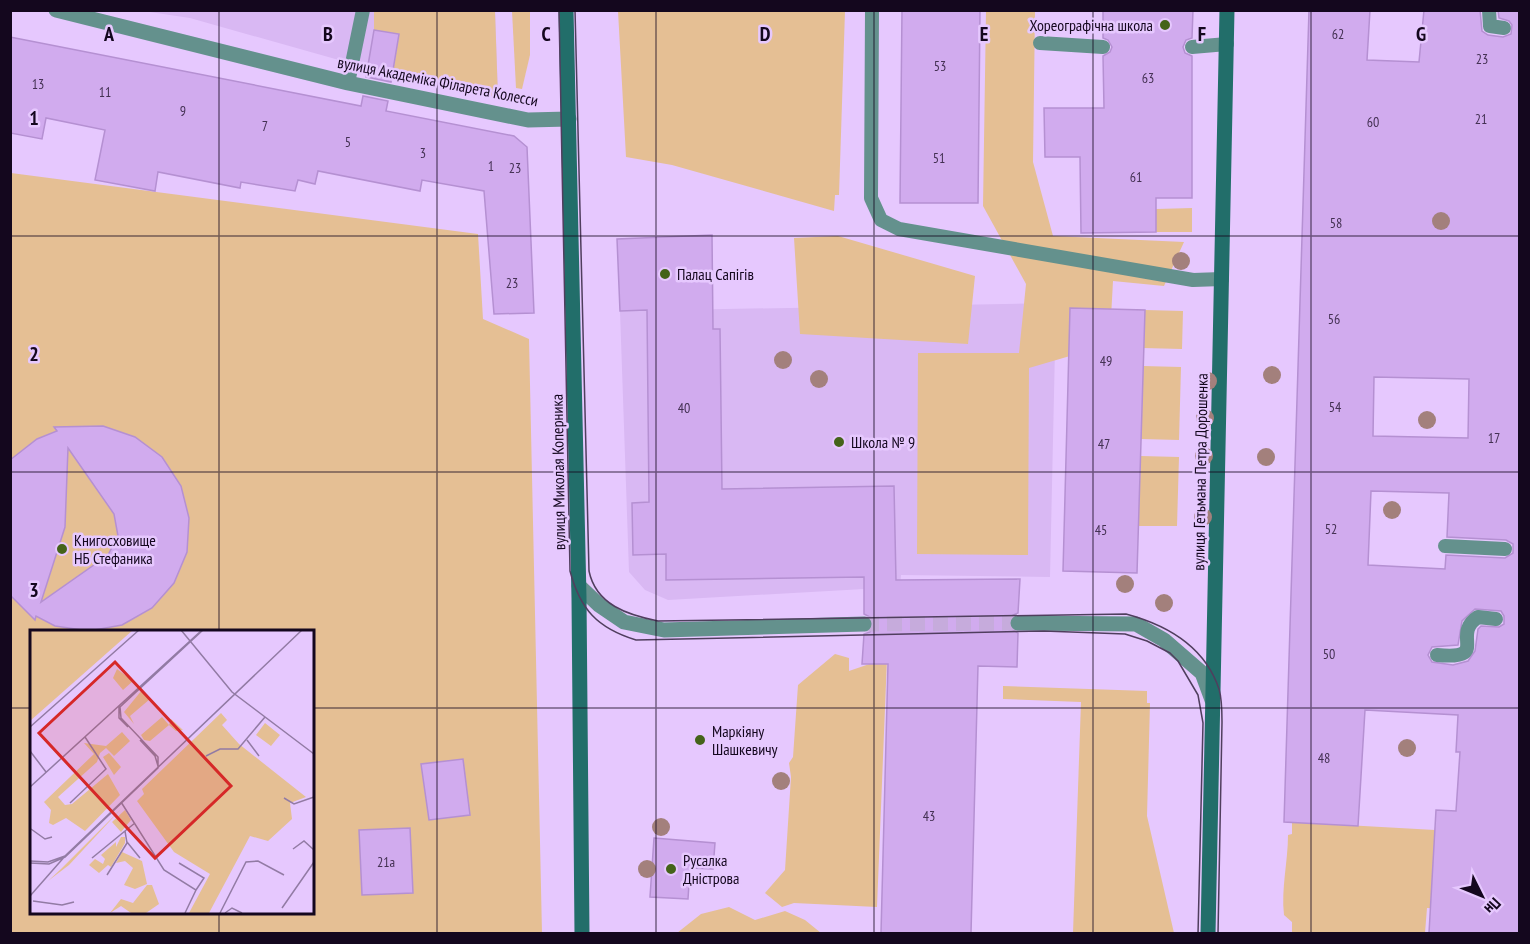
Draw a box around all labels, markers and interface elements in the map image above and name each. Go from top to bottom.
place label: Хореографічна школа [1029,15,1153,35]
marker: Хореографічна школа [1158,18,1172,32]
text: A [103,21,115,47]
text: B [323,21,333,47]
text: C [541,21,551,47]
text: D [760,21,771,47]
text: E [980,21,988,47]
text: F [1198,21,1206,47]
text: G [1416,21,1426,47]
house number: 62 [1332,25,1344,43]
house number: 23 [1476,50,1488,68]
street label: вулиця Академіка Філарета Колесси [336,52,540,110]
house number: 53 [934,57,946,75]
house number: 63 [1142,69,1154,87]
house number: 13 [32,75,44,93]
house number: 11 [99,83,111,101]
house number: 9 [180,102,186,120]
text: 1 [29,105,39,131]
house number: 21 [1475,110,1487,128]
house number: 60 [1367,113,1379,131]
house number: 7 [262,117,268,135]
house number: 5 [345,133,351,151]
house number: 3 [420,144,426,162]
house number: 51 [933,149,945,167]
house number: 1 [488,157,494,175]
house number: 23 [509,159,521,177]
house number: 61 [1130,168,1142,186]
house number: 58 [1330,214,1342,232]
place label: Палац Сапігів [677,264,754,284]
marker: Палац Сапігів [658,267,672,281]
house number: 23 [506,274,518,292]
house number: 56 [1328,310,1340,328]
text: 2 [29,341,39,367]
house number: 49 [1100,352,1112,370]
street label: вулиця Гетьмана Петра Дорошенка [1188,373,1212,571]
street label: вулиця Миколая Коперника [547,394,569,550]
house number: 54 [1329,398,1342,416]
house number: 40 [678,399,690,417]
house number: 17 [1488,429,1500,447]
place label: Школа № 9 [851,432,915,452]
marker: Школа № 9 [832,435,846,449]
house number: 47 [1098,435,1110,453]
house number: 52 [1325,520,1337,538]
house number: 45 [1095,521,1107,539]
place label: Книгосховище НБ Стефаника [74,530,156,568]
marker: Книгосховище НБ Стефаника [55,542,69,556]
text: 3 [29,577,39,603]
inset map [30,630,314,914]
house number: 50 [1323,645,1335,663]
place label: Маркіяну Шашкевичу [712,721,778,759]
marker: Маркіяну Шашкевичу [693,733,707,747]
house number: 48 [1318,749,1330,767]
house number: 43 [923,807,935,825]
place label: Русалка Дністрова [683,850,739,888]
house number: 21а [377,853,395,871]
marker: Русалка Дністрова [664,862,678,876]
north arrow [1452,866,1512,926]
text: Пн [1480,894,1506,919]

